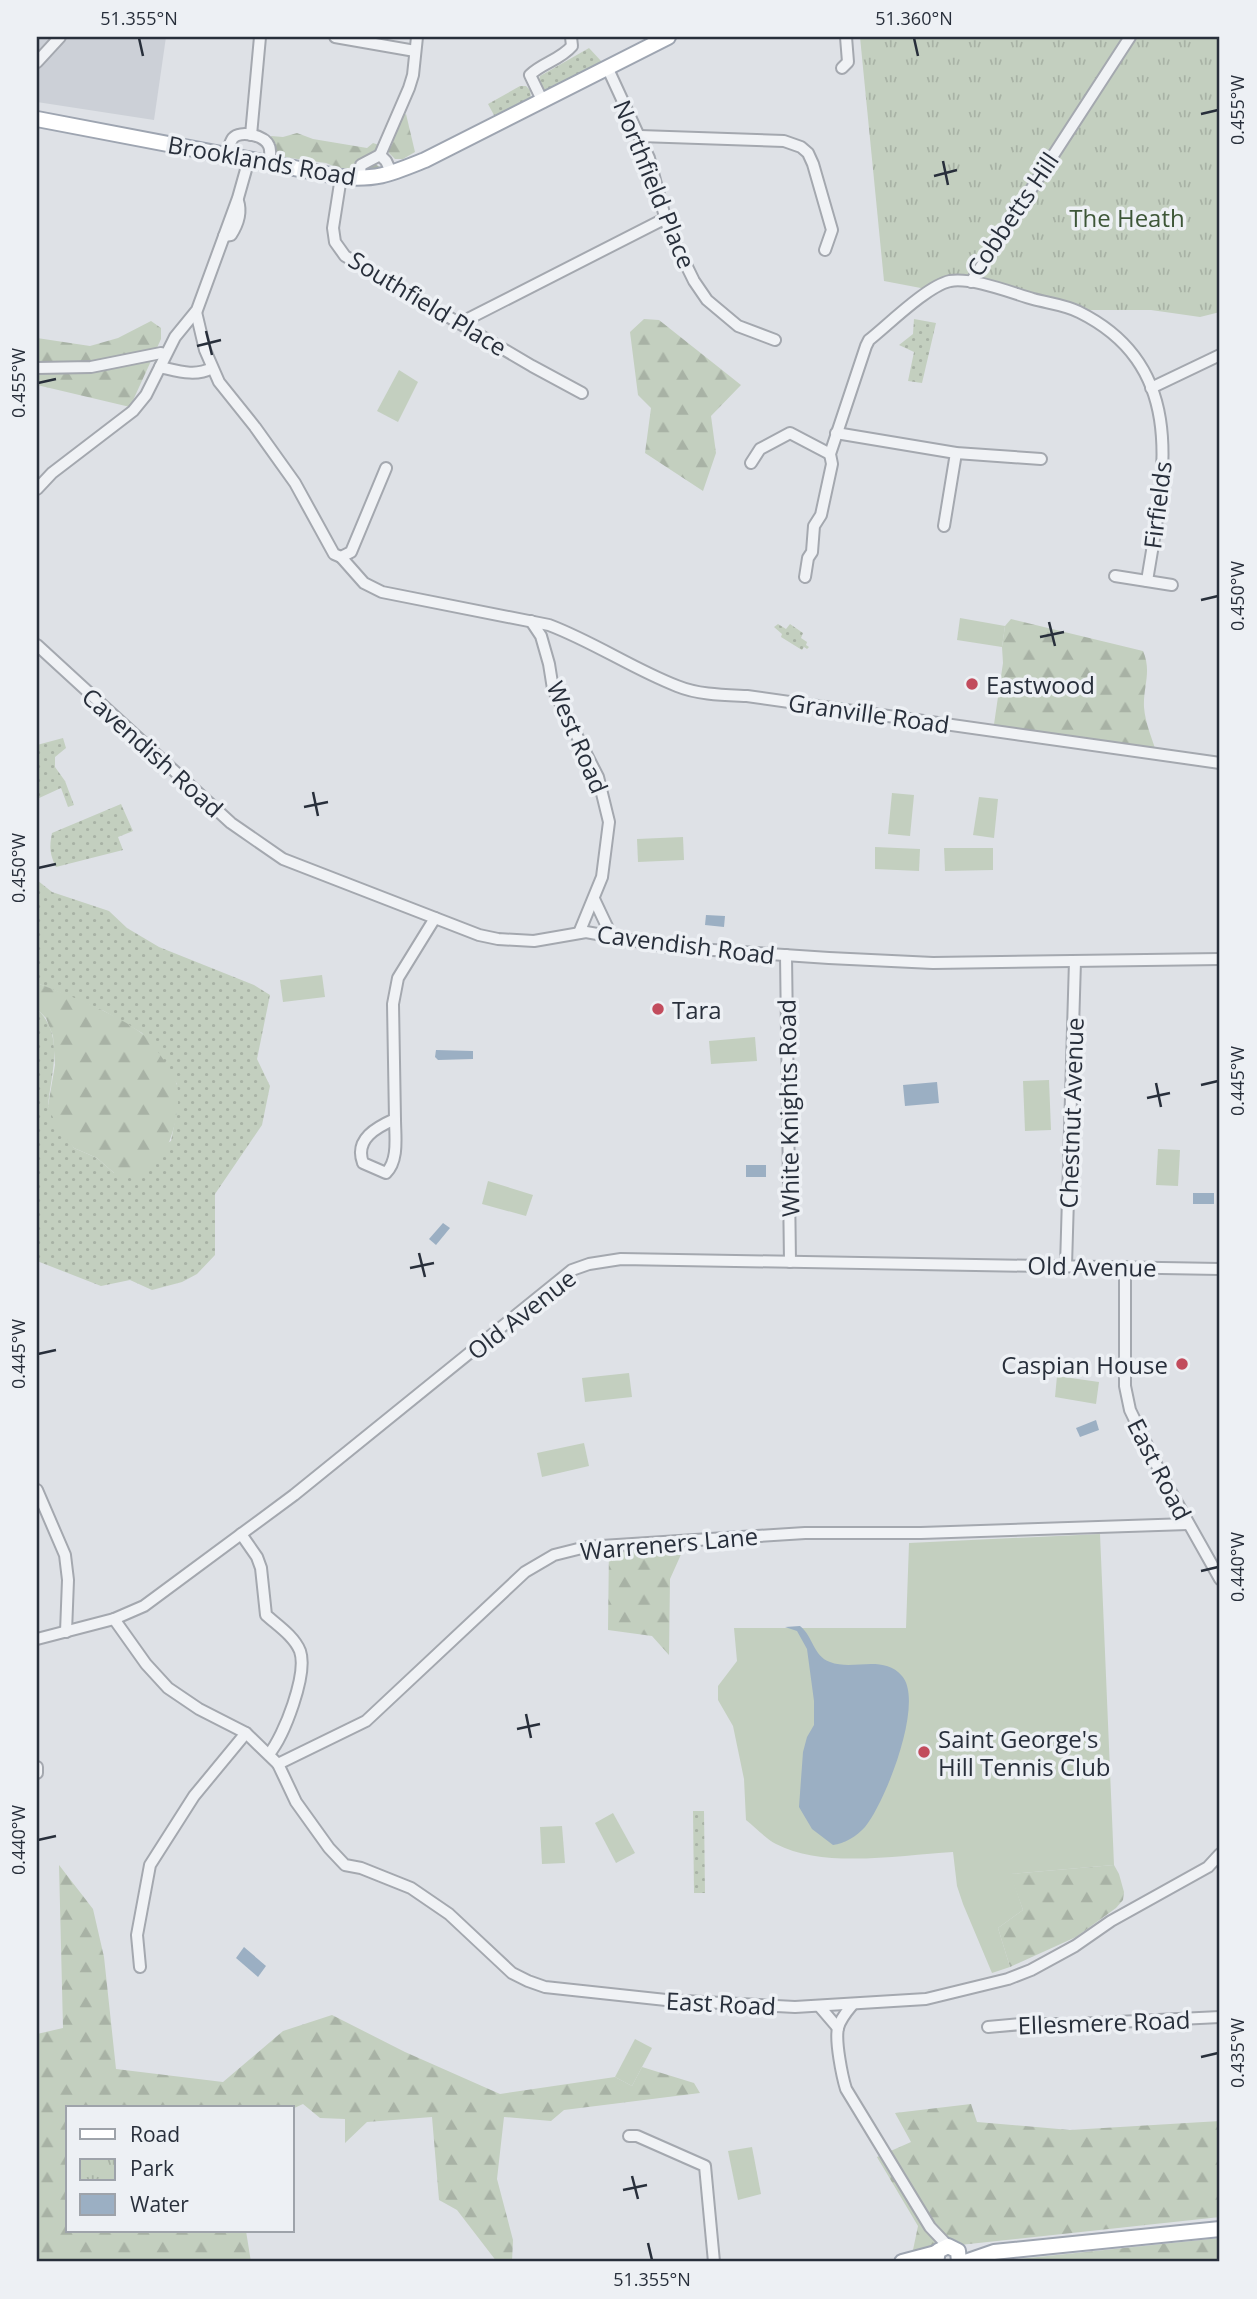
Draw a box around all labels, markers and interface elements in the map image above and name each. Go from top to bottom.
text: 51.355°N [100,6,178,30]
text: 51.360°N [875,6,953,30]
text: 0.455°W [1225,75,1249,145]
street label: Northfield Place [606,95,704,273]
street label: Brooklands Road [165,127,359,193]
street label: Cobbetts Hill [958,145,1066,283]
park label: The Heath [1069,201,1185,234]
street label: Southfield Place [343,243,513,363]
text: 0.455°W [6,348,30,418]
street label: Firfields [1135,459,1179,551]
text: 0.450°W [1225,561,1249,631]
place label: Eastwood [986,668,1095,701]
street label: West Road [540,676,616,798]
marker: Eastwood [964,676,980,692]
street label: Cavendish Road [75,680,231,824]
street label: Granville Road [786,685,952,741]
text: 0.450°W [6,833,30,903]
street label: Cavendish Road [595,917,777,971]
place label: Tara [672,993,722,1026]
street label: White Knights Road [770,999,806,1217]
marker: Tara [650,1001,666,1017]
street label: Chestnut Avenue [1051,1017,1091,1209]
text: 0.445°W [1225,1046,1249,1116]
street label: Old Avenue [1027,1248,1157,1284]
street label: Old Avenue [460,1261,582,1367]
text: 0.445°W [6,1319,30,1389]
place label: Caspian House [1001,1348,1168,1381]
marker: Caspian House [1174,1356,1190,1372]
street label: East Road [1120,1412,1200,1526]
street label: Warreners Lane [579,1519,759,1567]
text: 0.440°W [1225,1532,1249,1602]
place label: Saint George's Hill Tennis Club [938,1722,1111,1783]
marker: Saint George's Hill Tennis Club [916,1744,932,1760]
text: 0.440°W [6,1805,30,1875]
street label: East Road [665,1984,777,2022]
street label: Ellesmere Road [1017,2002,1191,2042]
text: 0.435°W [1225,2018,1249,2088]
legend [66,2106,294,2232]
text: Road [130,2120,180,2148]
text: Park [130,2154,174,2182]
text: Water [130,2190,189,2218]
text: 51.355°N [613,2267,691,2291]

